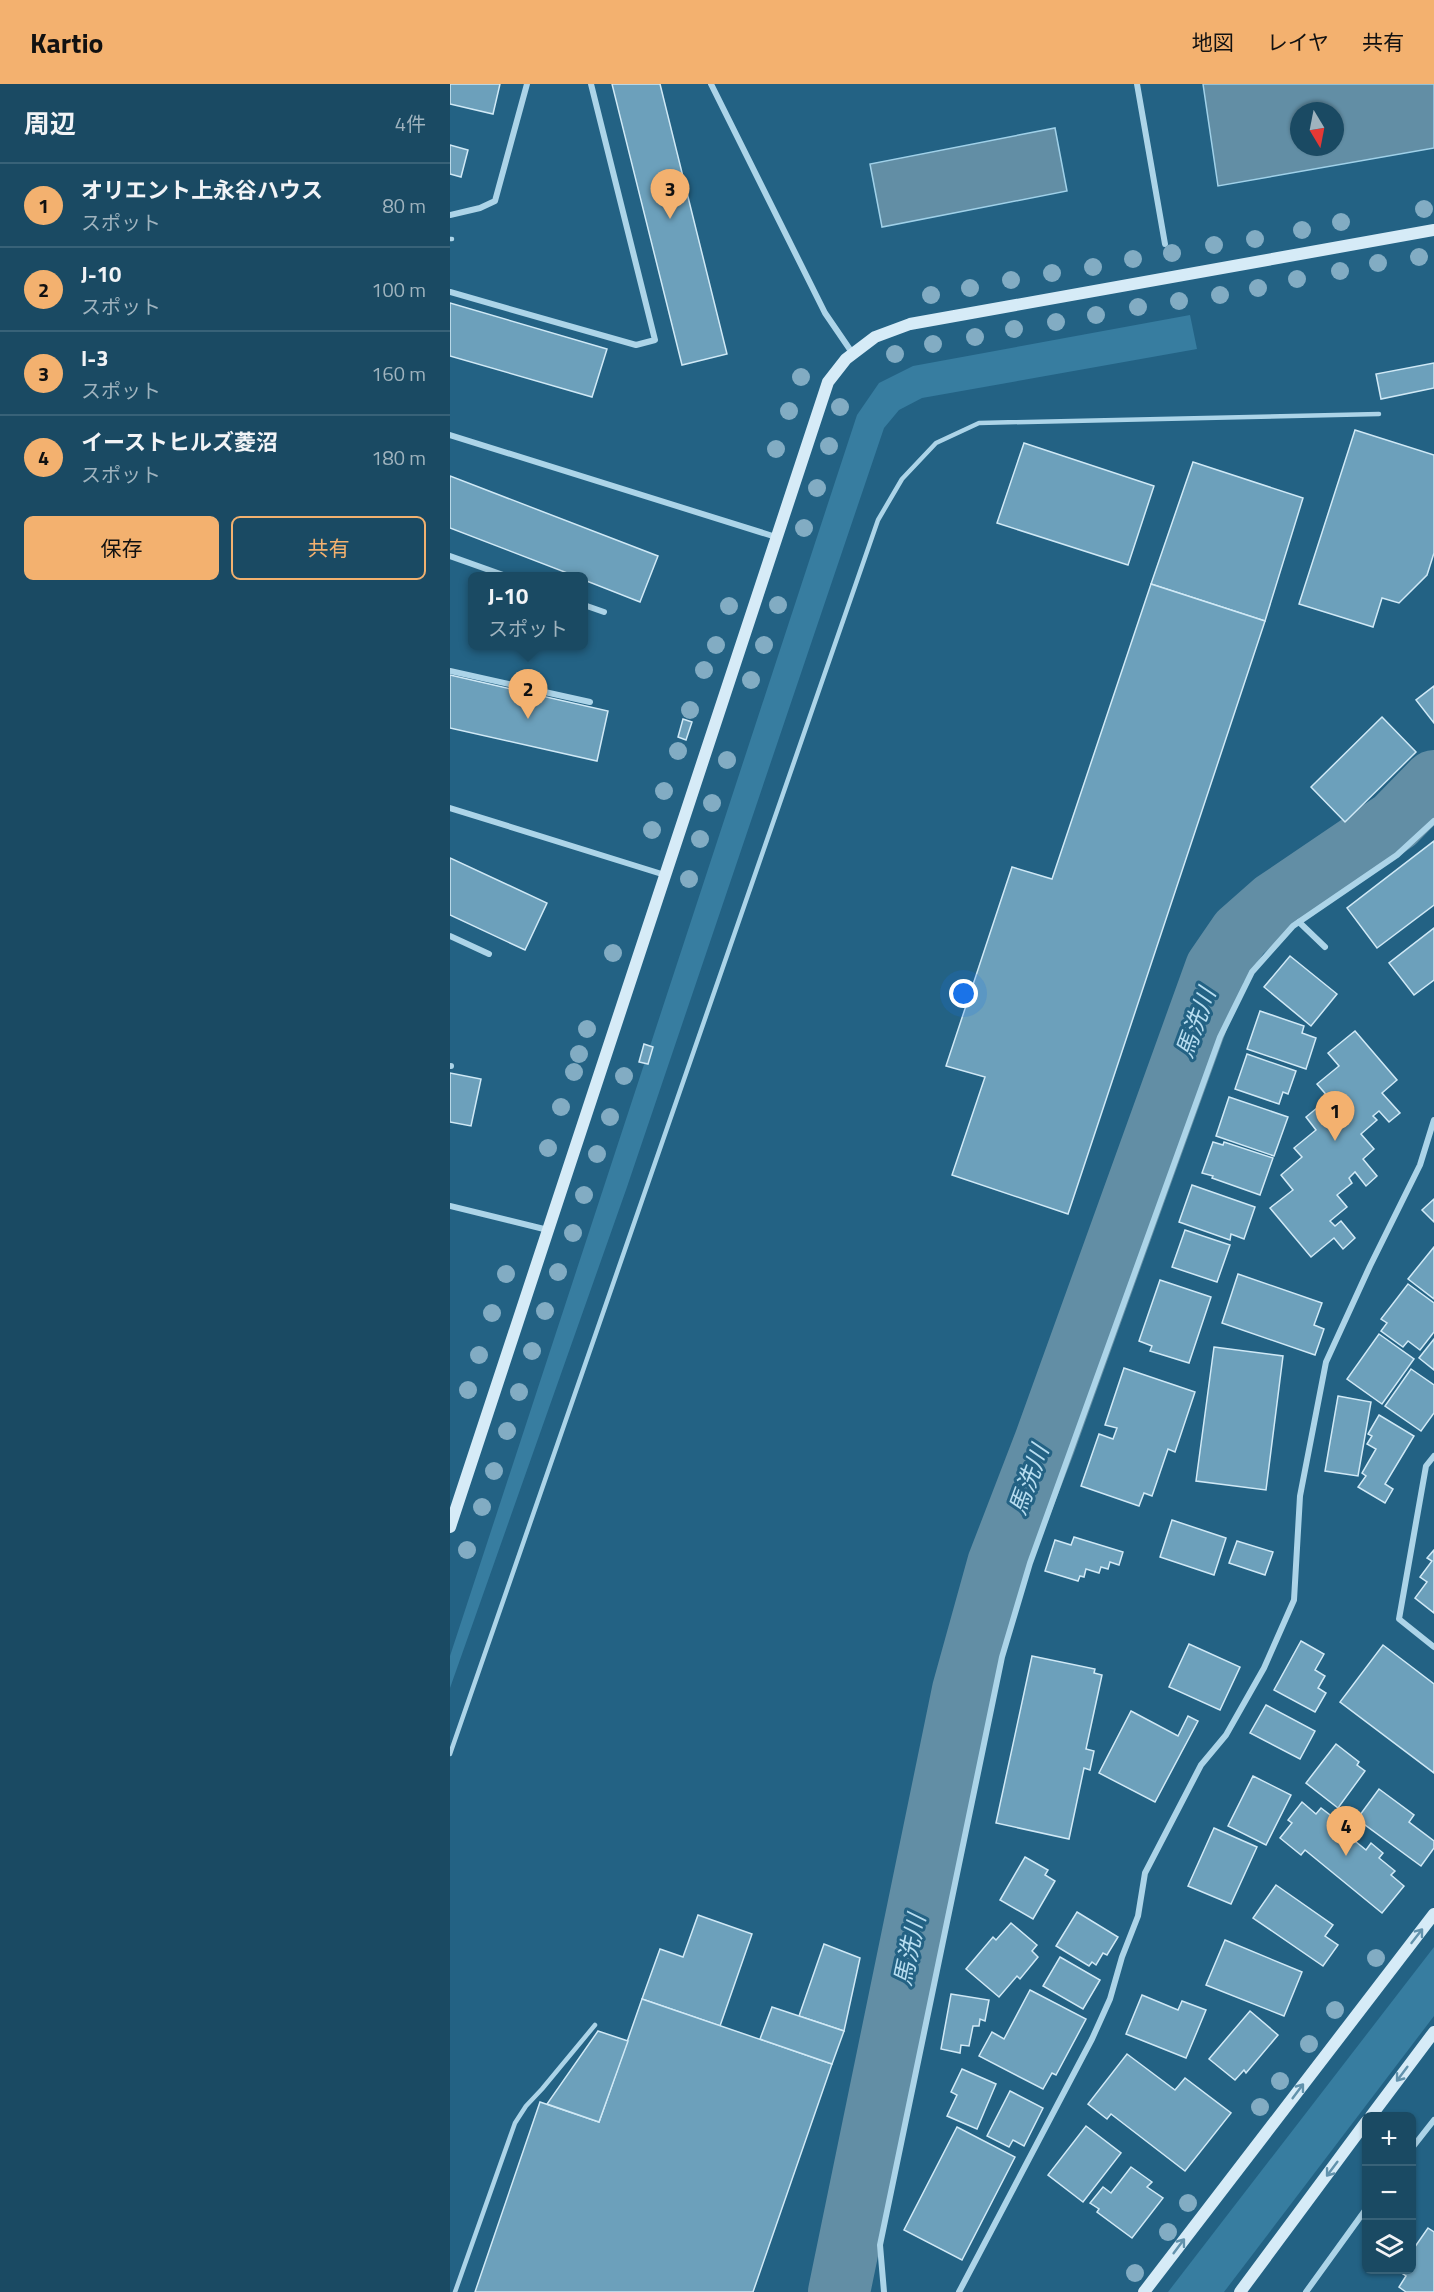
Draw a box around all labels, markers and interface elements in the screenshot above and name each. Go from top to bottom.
text: Kartio [30,21,104,64]
text: 地図 [1192,26,1234,58]
text: レイヤ [1267,26,1329,58]
text: 共有 [1362,26,1404,58]
north arrow [1290,102,1344,156]
text: 周辺 [24,104,76,143]
text: 4件 [395,108,426,139]
pin: 3 [650,170,690,219]
text: オリエント上永谷ハウス [81,173,323,207]
text: 1 [38,190,49,221]
text: 80 m [382,190,426,221]
text: スポット [81,207,161,238]
text: J-10 [81,257,121,291]
text: 2 [38,274,49,305]
text: 100 m [371,274,426,305]
text: スポット [81,291,161,322]
text: I-3 [81,341,109,375]
text: 3 [38,358,49,389]
text: 160 m [371,358,426,389]
text: スポット [81,375,161,406]
text: イーストヒルズ菱沼 [81,425,278,459]
text: 4 [38,442,49,473]
text: 180 m [371,442,426,473]
text: スポット [81,459,161,490]
button: 保存 [24,516,219,580]
button: 共有 [231,516,426,580]
popup [468,572,588,650]
text: J-10 [488,579,528,613]
text: スポット [488,613,568,644]
pin: 2 [508,670,548,719]
your location [949,979,978,1008]
water label: 馬洗川 [1166,980,1225,1063]
pin: 1 [1316,1092,1354,1141]
water label: 馬洗川 [999,1437,1058,1520]
pin: 4 [1326,1806,1366,1856]
water label: 馬洗川 [884,1908,935,1989]
one-way arrow [1410,1929,1423,1945]
one-way arrow [1396,2066,1409,2082]
one-way arrow [1291,2083,1304,2099]
map controls [1362,2112,1416,2274]
button: + [1362,2112,1416,2166]
one-way arrow [1325,2161,1338,2177]
button: − [1362,2166,1416,2220]
button: layers [1362,2220,1416,2274]
one-way arrow [1173,2238,1186,2254]

